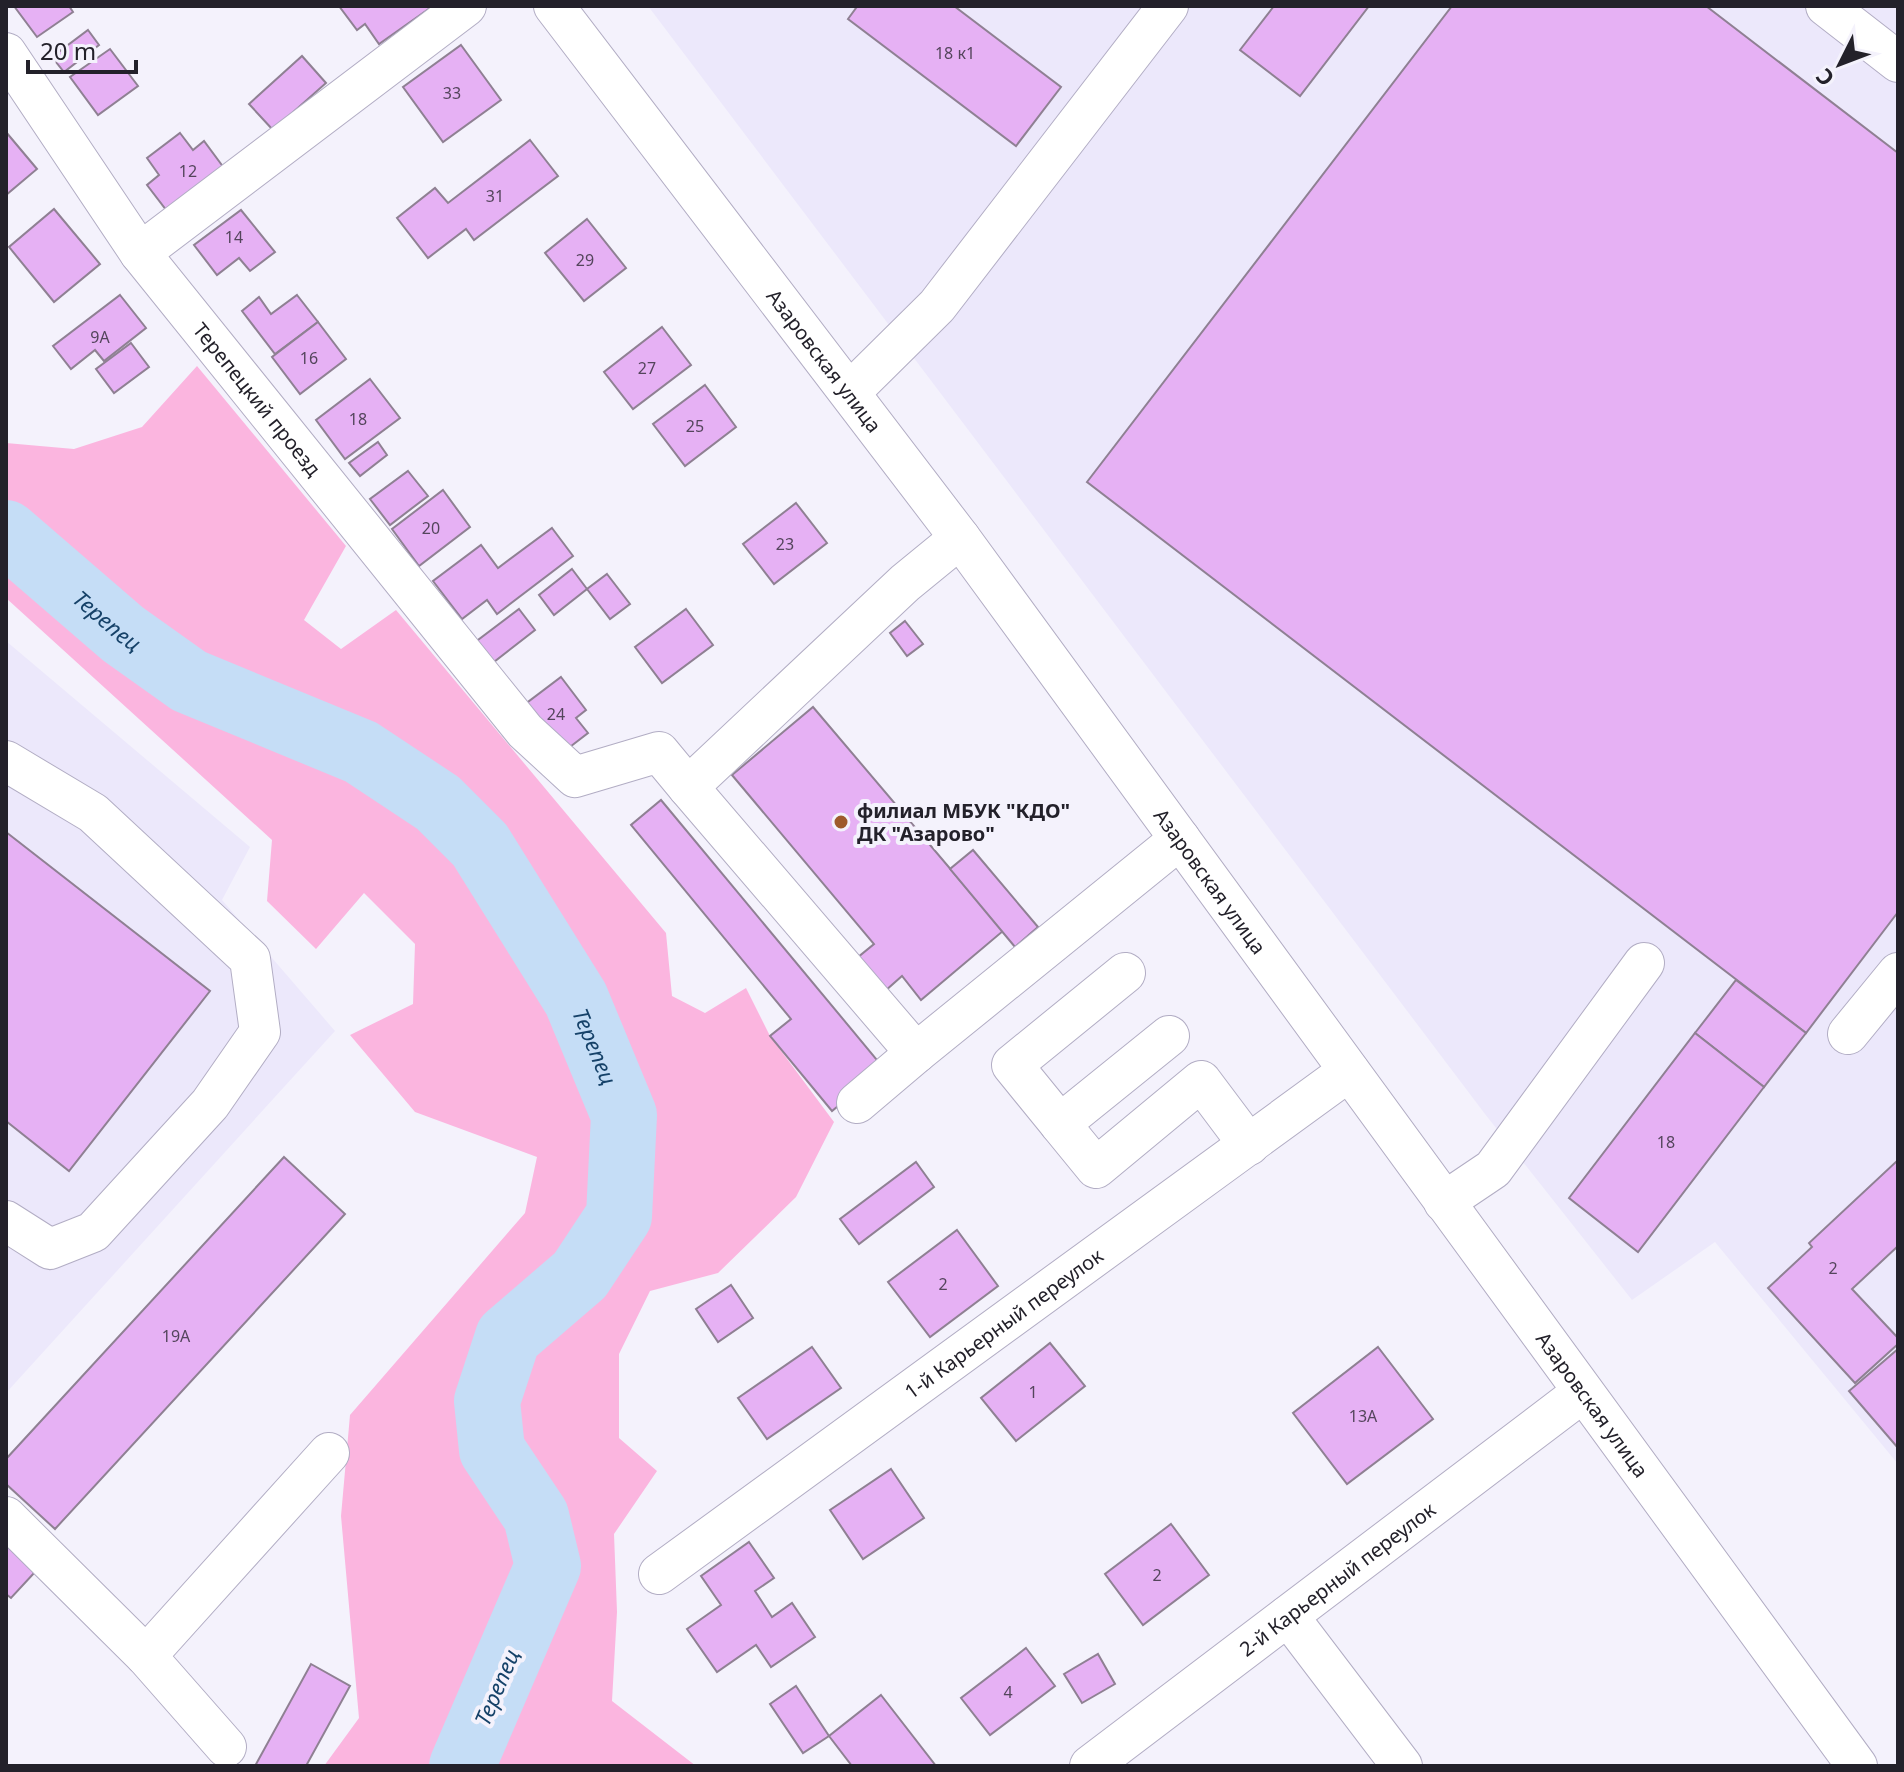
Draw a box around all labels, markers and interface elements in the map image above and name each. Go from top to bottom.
scale bar [28,24,136,74]
north arrow [1800,24,1880,104]
text: 20 m [40,34,96,67]
house number: 18 к1 [935,42,975,64]
text: С [1808,63,1840,93]
house number: 33 [443,82,461,104]
house number: 12 [179,160,197,182]
house number: 31 [486,185,504,207]
house number: 14 [225,226,243,248]
house number: 29 [576,249,594,271]
street label: Азаровская улица [761,283,888,438]
street label: Терепецкий проезд [187,316,327,481]
house number: 9А [90,326,110,348]
house number: 16 [300,347,318,369]
house number: 27 [638,357,656,379]
house number: 18 [349,408,367,430]
house number: 25 [686,415,704,437]
house number: 20 [422,517,440,539]
house number: 23 [776,533,794,555]
water label: Терепец [67,583,148,658]
house number: 24 [547,703,565,725]
place label: филиал МБУК "КДО" ДК "Азарово" [857,797,1070,847]
street label: Азаровская улица [1148,803,1273,959]
marker: филиал МБУК "КДО" ДК "Азарово" [832,813,850,831]
water label: Терепец [566,1003,625,1089]
house number: 18 [1657,1131,1675,1153]
street label: 1-й Карьерный переулок [900,1243,1108,1403]
house number: 2 [1828,1257,1838,1279]
house number: 2 [938,1273,948,1295]
house number: 19А [162,1325,191,1347]
street label: Азаровская улица [1531,1326,1655,1482]
house number: 1 [1028,1382,1038,1402]
house number: 13А [1349,1405,1378,1427]
street label: 2-й Карьерный переулок [1233,1495,1441,1662]
house number: 2 [1152,1564,1162,1586]
water label: Терепец [466,1644,526,1730]
house number: 4 [1003,1681,1013,1703]

